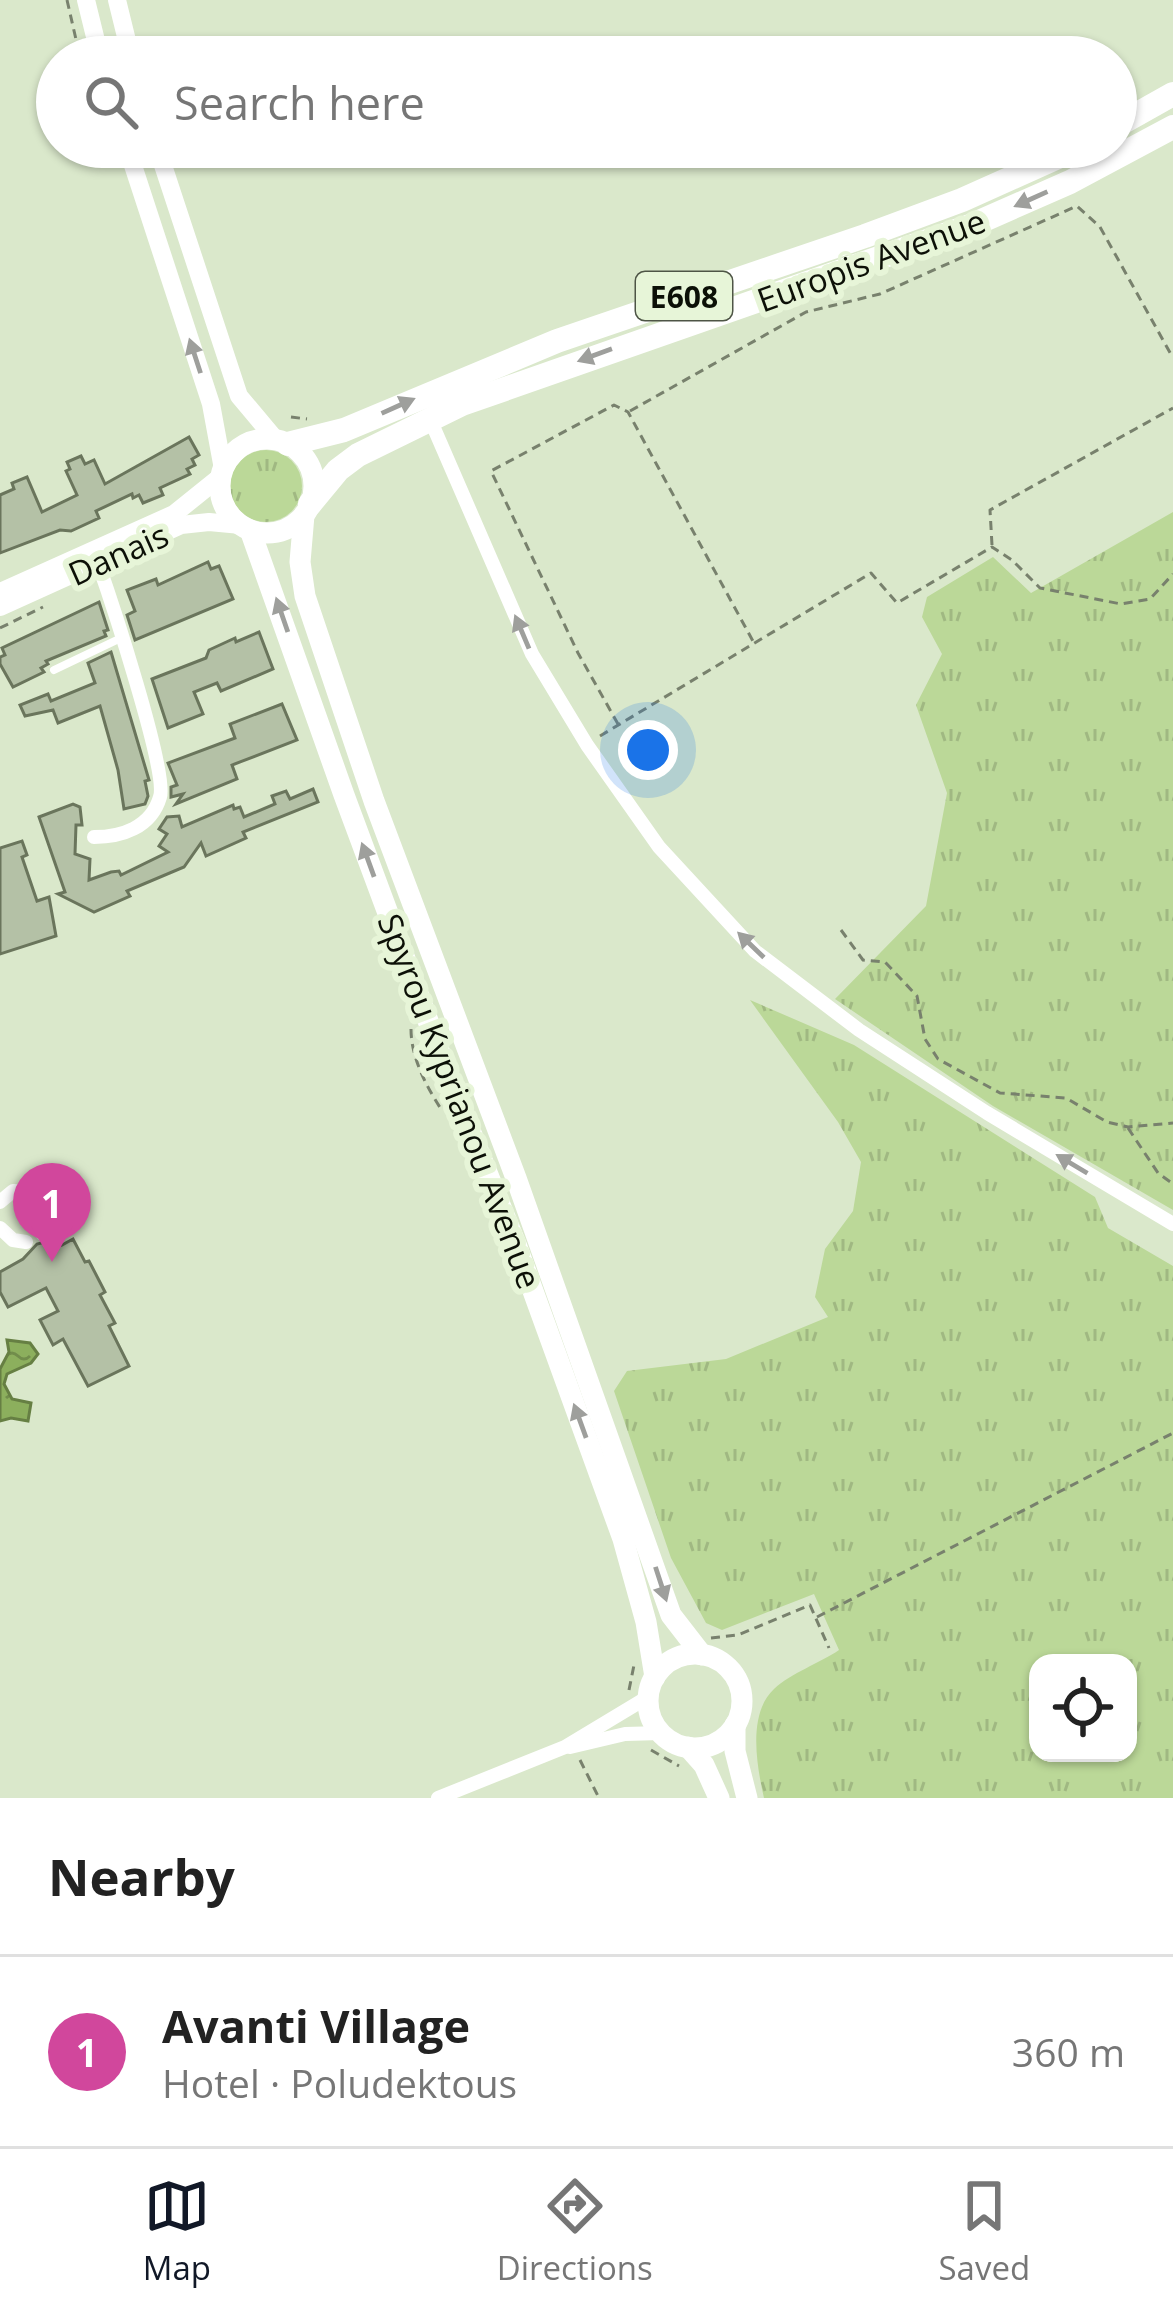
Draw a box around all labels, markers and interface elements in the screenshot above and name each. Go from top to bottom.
search box [36,36,1137,168]
icon: search [78,69,144,135]
text: Search here [174,72,425,133]
one-way arrow [1013,190,1048,210]
street label: Europis Avenue [751,198,991,322]
road number: E608 [636,272,732,320]
one-way arrow [185,337,204,373]
one-way arrow [577,347,613,365]
one-way arrow [381,396,416,416]
street label: Danais [61,512,175,596]
one-way arrow [272,596,291,632]
one-way arrow [512,614,532,649]
your location [618,720,678,780]
one-way arrow [357,841,376,877]
street label: Spyrou Kyprianou Avenue [368,907,552,1295]
one-way arrow [737,932,766,960]
one-way arrow [1055,1154,1089,1175]
pin: 1 [13,1163,91,1262]
one-way arrow [570,1402,589,1438]
one-way arrow [652,1566,671,1603]
map controls [1029,1654,1137,1762]
button: locate [1029,1654,1137,1762]
text: Nearby [48,1841,235,1911]
text: Avanti Village [162,1995,470,2056]
text: 1 [76,2025,98,2078]
text: 360 m [1012,2025,1125,2078]
text: Hotel · Poludektous [162,2056,517,2109]
tab: Map [143,2173,211,2290]
tab: Directions [497,2173,653,2290]
tab: Saved [938,2173,1030,2290]

